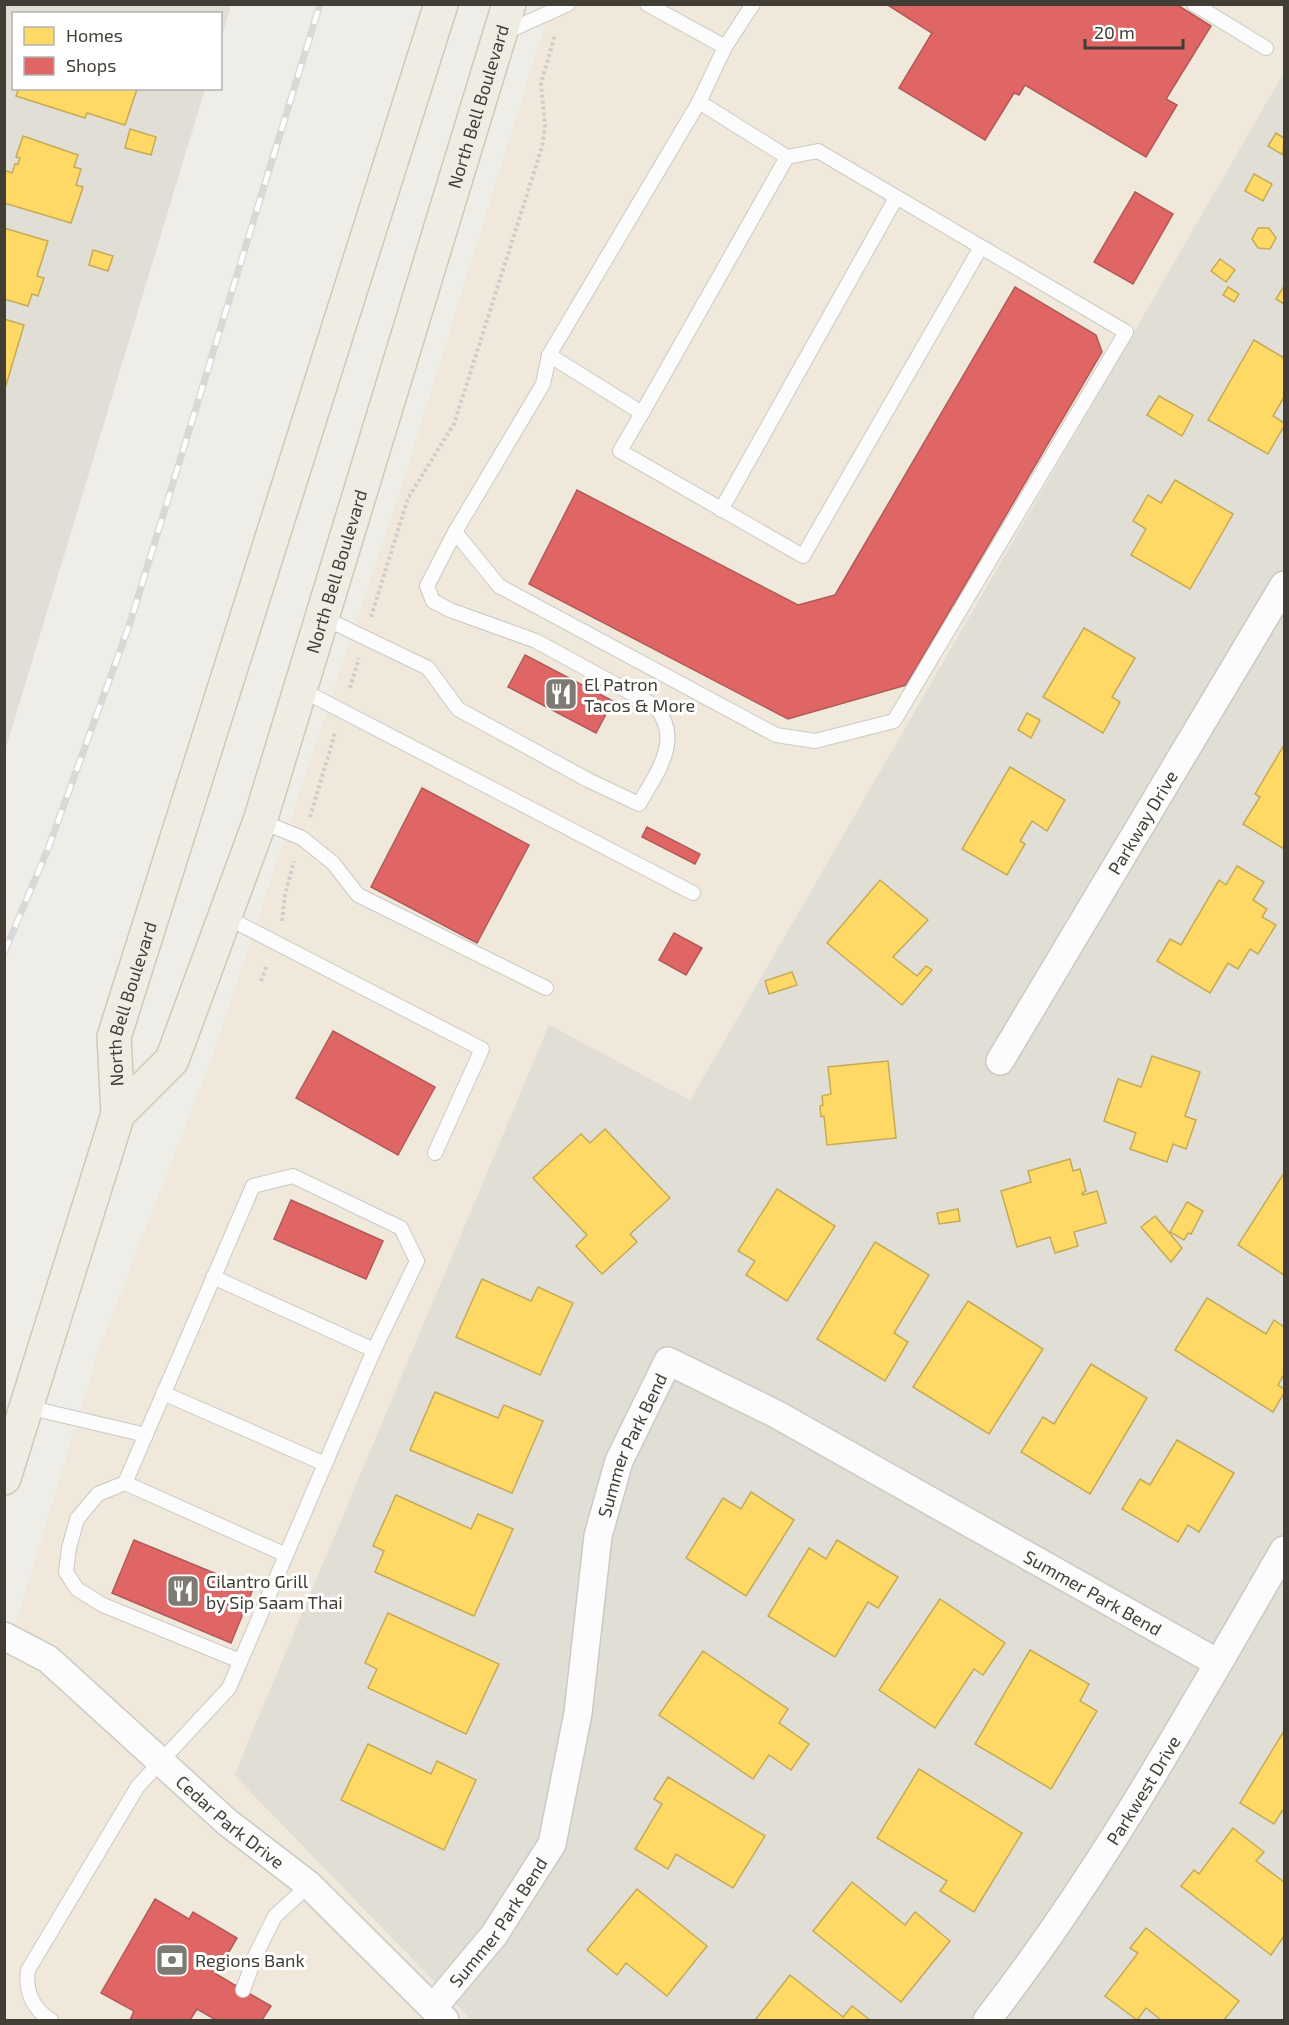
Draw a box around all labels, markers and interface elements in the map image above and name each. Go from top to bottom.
legend [12,12,222,90]
scale bar [1085,12,1182,50]
text: 20 m [1094,21,1135,43]
street label: North Bell Boulevard [442,22,513,191]
text: Homes [66,24,123,46]
text: Shops [66,54,116,76]
street label: North Bell Boulevard [301,487,371,656]
place label: El Patron Tacos & More [584,673,695,716]
restaurant icon: El Patron Tacos & More [543,676,579,712]
street label: Parkway Drive [1103,766,1182,878]
street label: North Bell Boulevard [103,919,161,1087]
street label: Summer Park Bend [593,1369,671,1520]
street label: Summer Park Bend [1020,1545,1166,1640]
place label: Cilantro Grill by Sip Saam Thai [206,1570,343,1613]
restaurant icon: Cilantro Grill by Sip Saam Thai [165,1573,201,1609]
street label: Parkwest Drive [1101,1732,1185,1849]
street label: Cedar Park Drive [172,1770,289,1873]
street label: Summer Park Bend [444,1853,552,1992]
bank icon: Regions Bank [154,1942,190,1978]
place label: Regions Bank [195,1949,305,1971]

